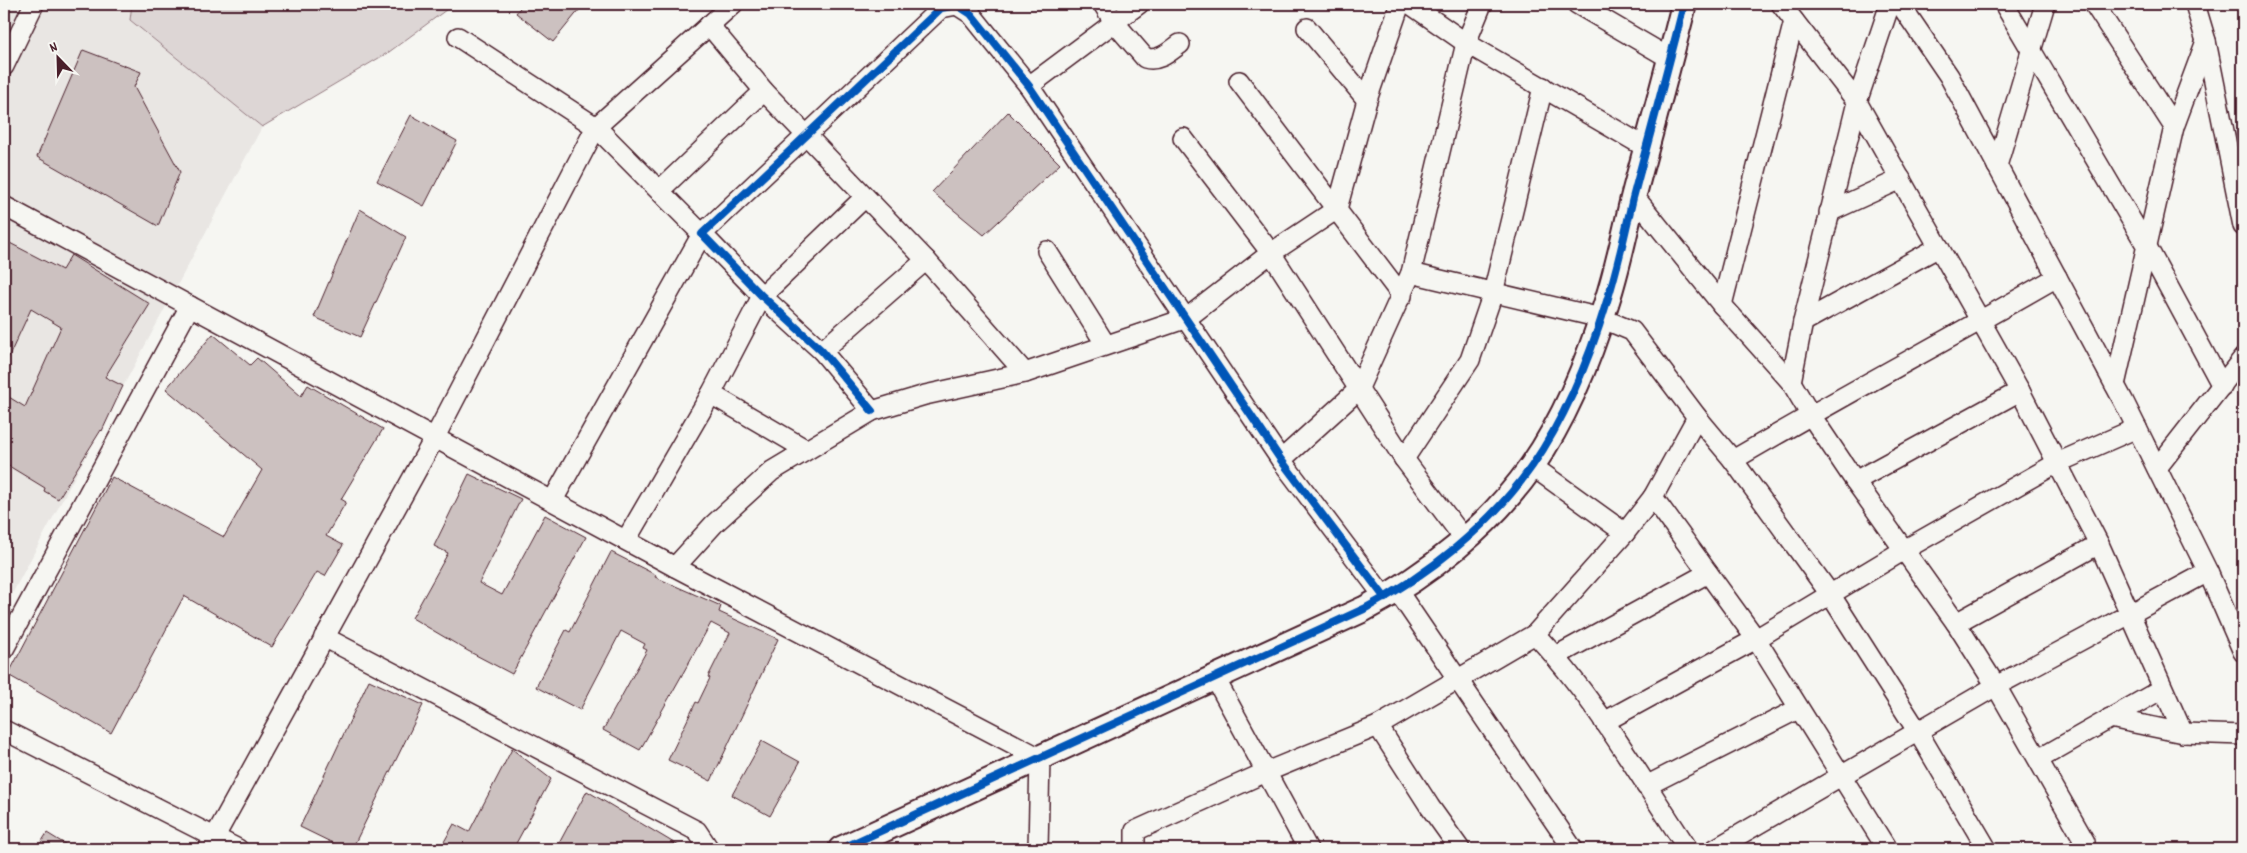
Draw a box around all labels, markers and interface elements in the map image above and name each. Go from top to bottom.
north arrow [32,32,82,82]
text: N [47,37,61,58]

